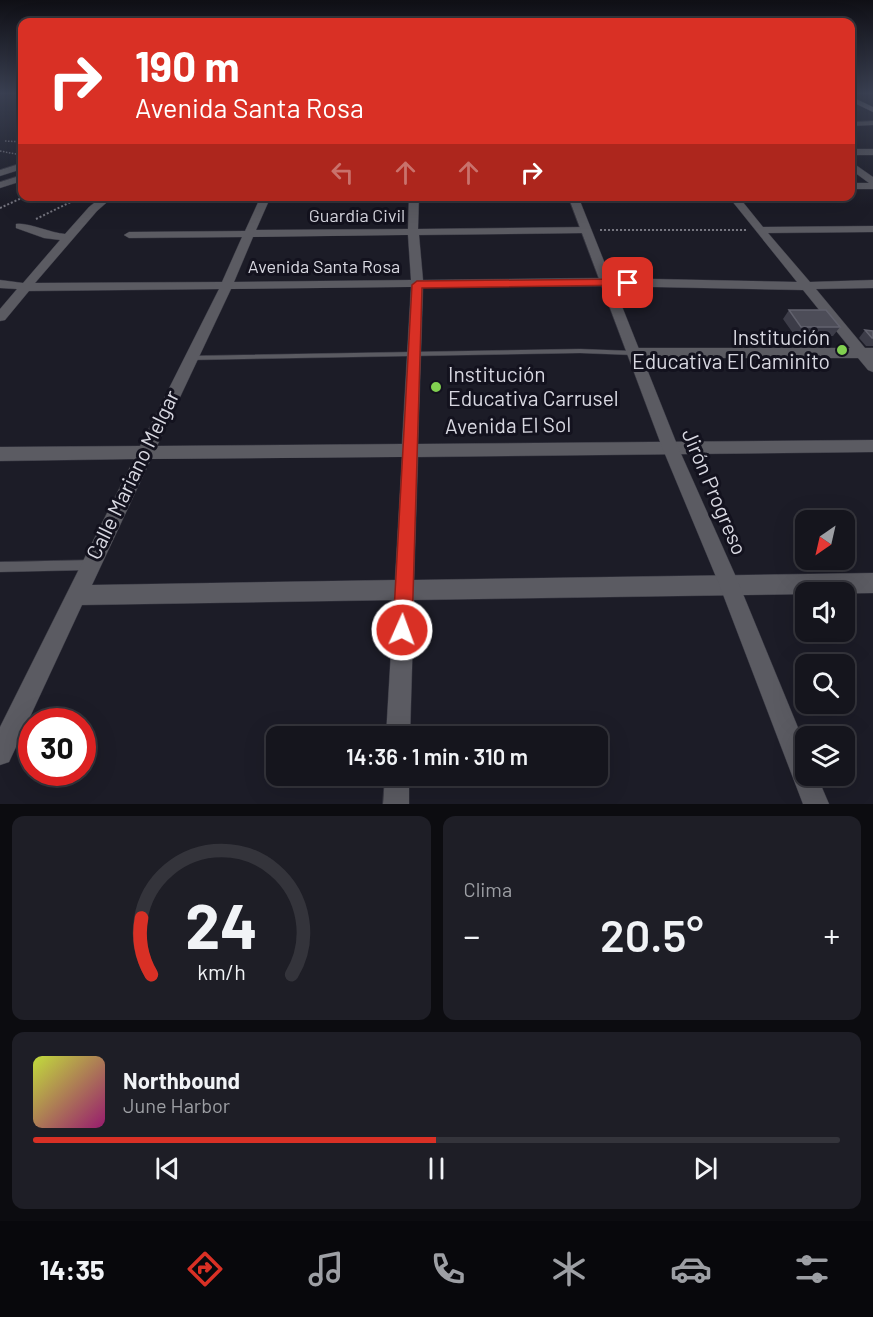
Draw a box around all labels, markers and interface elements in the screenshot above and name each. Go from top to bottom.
text: 190 m [135,40,240,90]
icon: right [36,42,114,120]
text: Avenida Santa Rosa [135,91,364,123]
icon: left [326,156,359,189]
icon: ahead [389,156,422,189]
icon: ahead [452,156,485,189]
icon: right [515,156,548,189]
street label: Guardia Civil [309,204,405,226]
street label: Avenida Santa Rosa [248,255,400,277]
pin [602,257,653,308]
icon: arrive [611,266,644,299]
place label: Institución Educativa El Caminito [632,324,830,373]
marker: Institución Educativa El Caminito [835,343,849,357]
place label: Institución Educativa Carrusel [448,361,619,410]
marker: Institución Educativa Carrusel [429,380,443,394]
street label: Calle Mariano Melgar [80,385,184,563]
street label: Avenida El Sol [445,411,571,438]
street label: Jirón Progreso [678,425,753,558]
north arrow [795,510,855,570]
map controls [795,510,855,786]
button: sound [795,582,855,642]
position arrow [370,598,434,662]
button: search [795,654,855,714]
speed limit sign: 30 [18,708,96,786]
button: layers [795,726,855,786]
text: 14:36 · 1 min · 310 m [346,743,528,769]
text: Clima [464,877,512,901]
text: 24 [185,887,258,961]
text: 20.5° [600,907,704,961]
text: − [464,915,480,955]
text: + [823,915,840,955]
text: km/h [197,959,246,984]
text: Northbound [123,1067,240,1093]
text: June Harbor [123,1093,230,1117]
icon: previous [151,1152,184,1185]
icon: pause [420,1152,453,1185]
icon: next [689,1152,722,1185]
icon: directions [184,1248,226,1290]
icon: music [305,1248,347,1290]
icon: phone [427,1248,469,1290]
icon: climate [548,1248,590,1290]
icon: car [670,1248,712,1290]
icon: filters [791,1248,833,1290]
text: 14:35 [40,1253,105,1285]

